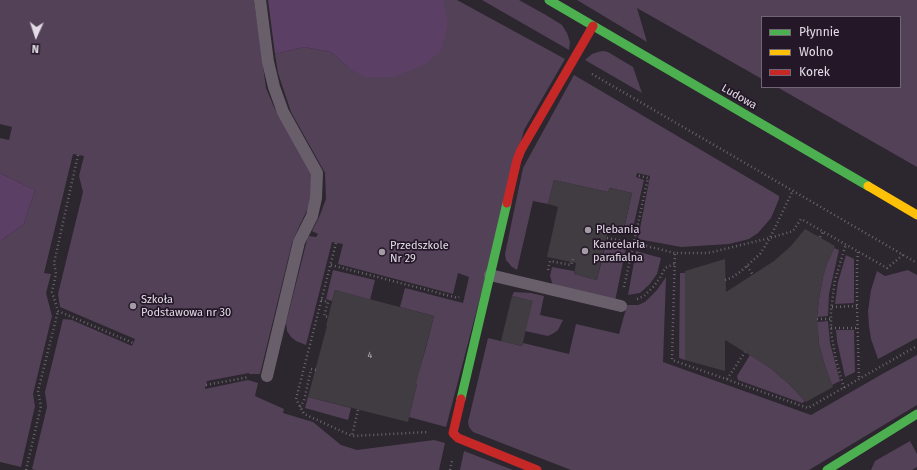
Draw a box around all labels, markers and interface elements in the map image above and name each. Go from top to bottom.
north arrow [16,16,56,56]
legend [761,16,901,88]
text: Płynnie [799,25,840,39]
text: N [31,42,39,55]
text: Wolno [799,45,833,59]
text: Korek [799,65,830,79]
street label: Ludowa [719,82,759,112]
place label: Plebania [596,223,639,237]
marker: Plebania [583,225,593,235]
place label: Kancelaria parafialna [593,238,645,264]
place label: Przedszkole Nr 29 [390,239,449,265]
marker: Kancelaria parafialna [580,246,590,256]
marker: Przedszkole Nr 29 [377,247,387,257]
place label: Szkoła Podstawowa nr 30 [141,293,231,319]
marker: Szkoła Podstawowa nr 30 [128,301,138,311]
house number: 4 [368,350,372,360]

